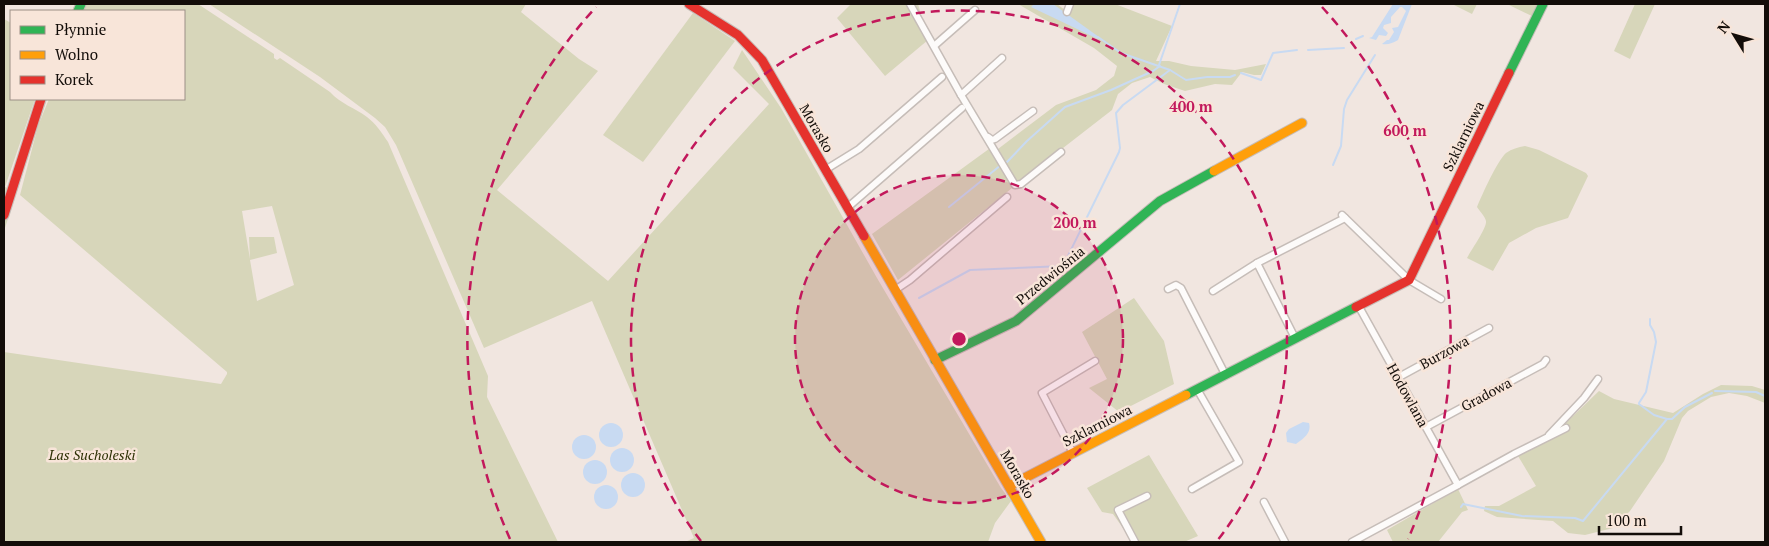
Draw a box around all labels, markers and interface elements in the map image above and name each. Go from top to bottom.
legend [10,10,185,100]
north arrow [1709,10,1759,60]
text: N [1712,17,1734,37]
text: Płynnie [55,19,106,39]
text: Wolno [55,44,98,64]
text: Korek [55,69,94,89]
text: 400 m [1169,96,1213,116]
street label: Szklarniowa [1438,98,1488,174]
street label: Morasko [795,100,839,156]
text: 600 m [1383,120,1427,140]
text: 200 m [1053,212,1097,232]
street label: Przedwiośnia [1012,242,1088,308]
centre of rings [950,330,968,348]
street label: Burzowa [1416,331,1472,373]
street label: Hodowlana [1383,360,1433,430]
street label: Gradowa [1457,373,1515,415]
street label: Szklarniowa [1059,399,1135,451]
park label: Las Sucholeski [48,445,135,464]
street label: Morasko [996,446,1040,502]
scale bar [1599,504,1682,536]
text: 100 m [1606,510,1647,530]

